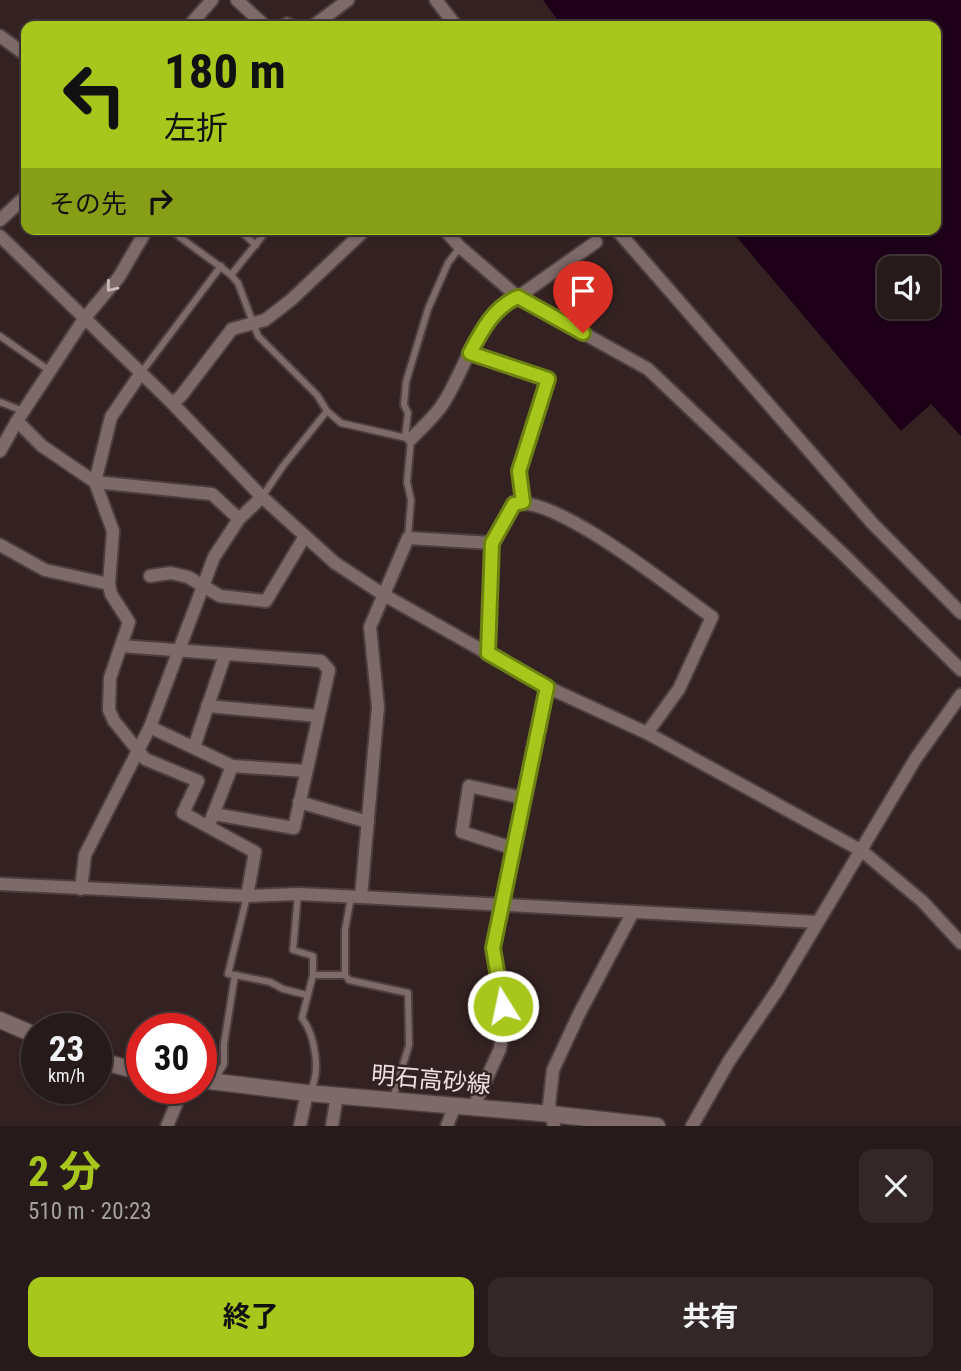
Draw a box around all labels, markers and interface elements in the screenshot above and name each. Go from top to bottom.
text: 180 m [164,43,286,100]
icon: left [49,49,140,140]
text: 左折 [164,109,228,147]
icon: right [141,182,179,220]
text: その先 [49,189,127,219]
map controls [877,256,940,319]
button: sound [877,256,940,319]
pin [553,261,613,333]
icon: arrive [564,272,602,310]
one-way arrow [106,280,119,292]
position arrow [466,969,540,1043]
speed limit sign: 30 [126,1013,217,1104]
text: 23 [49,1029,84,1070]
street label: 明石高砂線 [370,1061,492,1099]
text: km/h [48,1065,85,1086]
text: 2 分 [28,1147,101,1196]
button: close [859,1149,933,1223]
text: 510 m · 20:23 [28,1198,152,1225]
button: 終了 [28,1277,474,1357]
button: 共有 [488,1277,933,1357]

